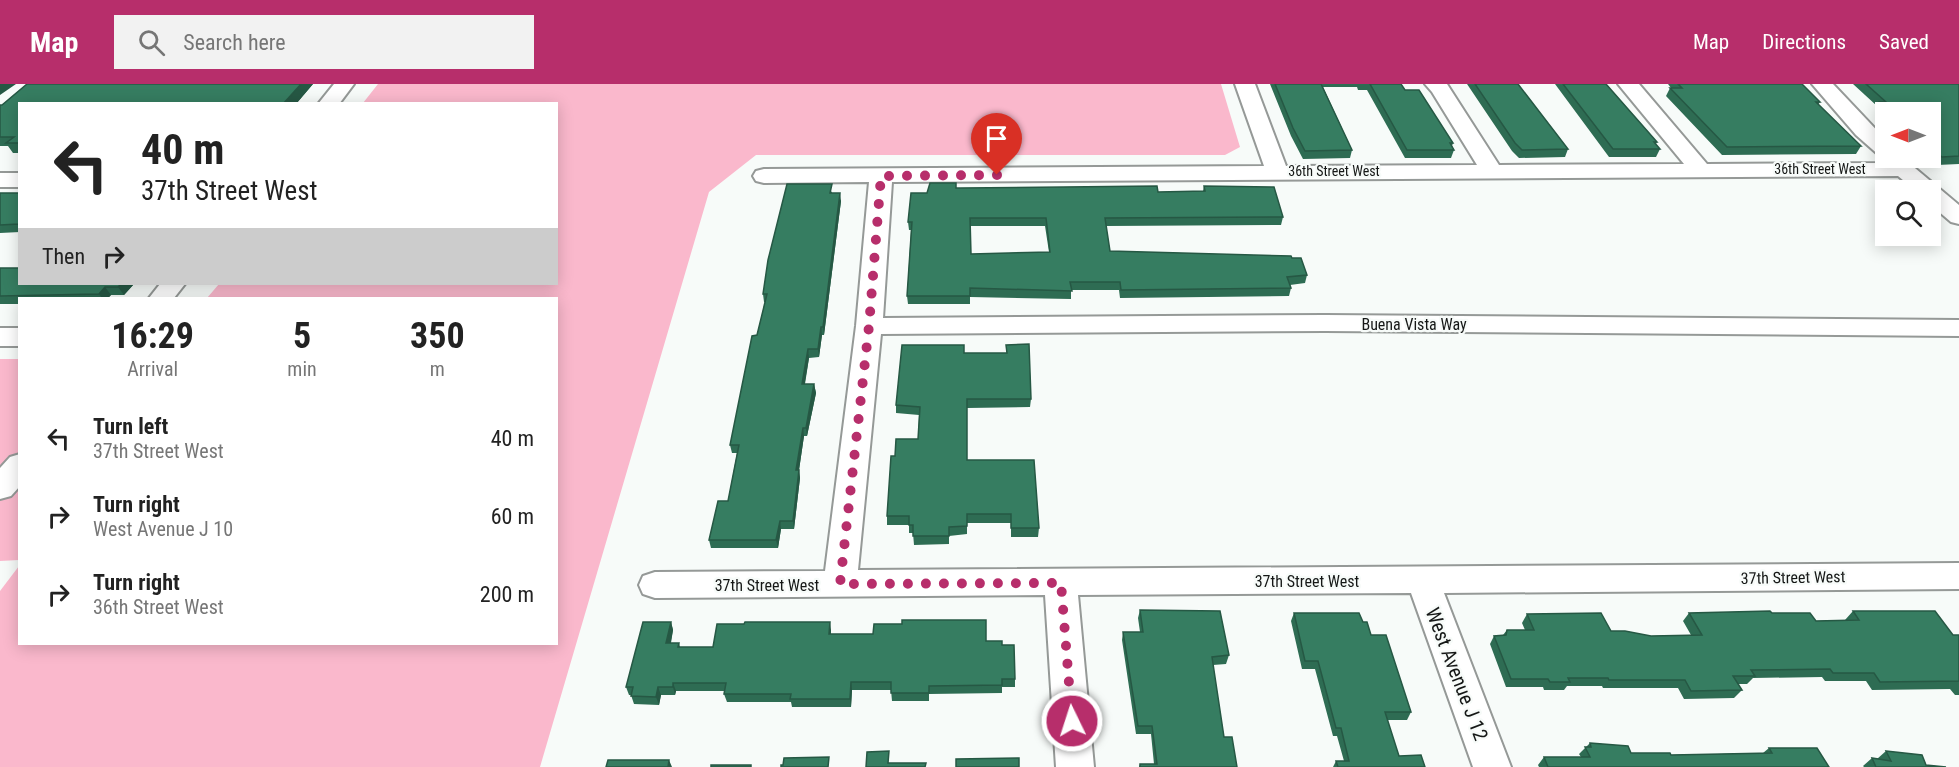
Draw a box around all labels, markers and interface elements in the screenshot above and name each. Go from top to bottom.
search box [114,15,534,69]
text: Map [30,26,78,59]
icon: search [135,26,168,59]
text: Search here [183,30,286,55]
text: Map [1693,30,1729,54]
text: Directions [1762,30,1846,54]
text: Saved [1879,30,1929,54]
north arrow [1875,102,1941,168]
map controls [1875,102,1941,246]
pin [971,113,1022,175]
icon: arrive [980,122,1013,155]
text: 40 m [141,125,224,174]
icon: left [42,126,120,204]
street label: 36th Street West [1774,161,1866,177]
street label: 36th Street West [1288,163,1380,179]
text: 37th Street West [141,175,317,207]
button: search [1875,180,1941,246]
icon: right [97,240,130,273]
text: Then [42,244,85,269]
text: 16:29 [111,315,194,357]
text: 5 [293,315,311,357]
text: 350 [410,315,465,357]
street label: Buena Vista Way [1361,315,1467,334]
text: Arrival [127,357,178,381]
text: min [287,357,317,381]
text: m [430,357,445,381]
text: Turn left [93,414,168,439]
icon: left [42,422,75,455]
text: 40 m [491,426,534,451]
text: 37th Street West [93,439,224,463]
text: Turn right [93,492,180,517]
icon: right [42,500,75,533]
text: 60 m [491,504,534,529]
text: West Avenue J 10 [93,517,233,541]
street label: 37th Street West [1741,567,1846,588]
text: Turn right [93,570,180,595]
street label: 37th Street West [1255,572,1360,591]
street label: 37th Street West [715,576,820,595]
icon: right [42,578,75,611]
text: 200 m [480,582,534,607]
text: 36th Street West [93,595,224,619]
street label: West Avenue J 12 [1421,604,1493,744]
position arrow [1040,689,1104,753]

